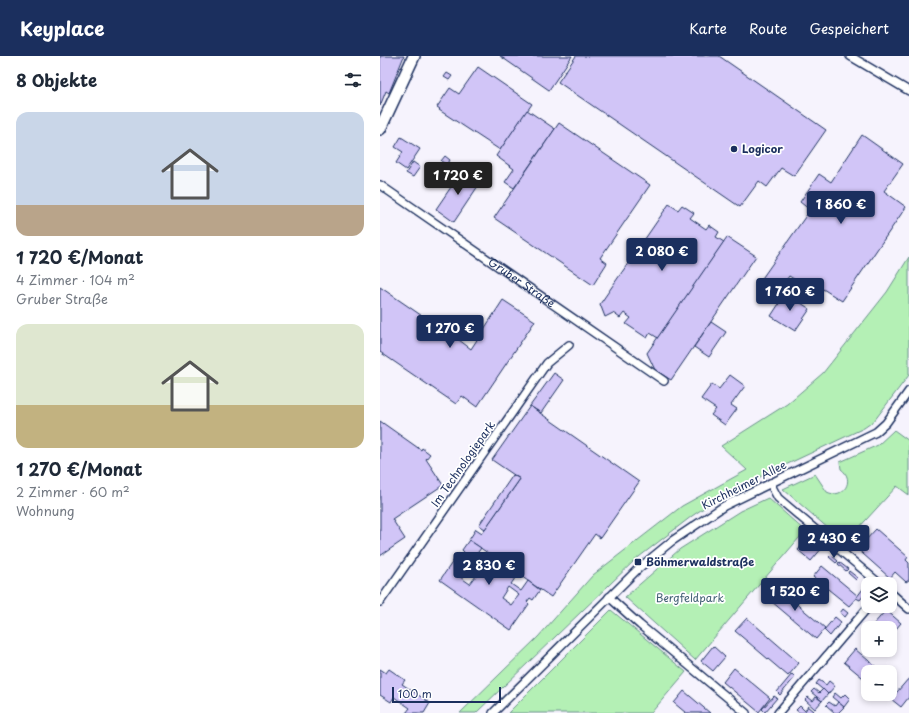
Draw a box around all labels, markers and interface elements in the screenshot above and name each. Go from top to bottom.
text: Keyplace [20,14,105,42]
text: Karte [689,18,727,39]
text: Route [749,18,787,39]
text: Gespeichert [809,18,889,39]
text: 8 Objekte [16,67,97,93]
icon: filters [342,69,364,91]
icon: home [154,138,226,210]
place label: Logicor [742,140,783,157]
marker: Logicor [729,144,739,154]
pin: 1 720 € [421,162,495,196]
text: 1 720 € [433,165,483,184]
pin: 1 860 € [804,191,878,225]
text: 1 860 € [816,194,866,213]
pin: 2 080 € [625,238,699,272]
text: 2 080 € [635,241,689,260]
text: 1 720 €/Monat [16,244,143,270]
street label: Gruber Straße [485,253,559,311]
text: 4 Zimmer · 104 m² [16,270,135,289]
pin: 1 760 € [753,278,827,312]
text: 1 760 € [765,281,815,300]
text: Gruber Straße [16,289,108,308]
pin: 1 270 € [413,315,487,349]
text: 1 270 € [426,318,474,337]
icon: home [154,350,226,422]
street label: Im Technologiepark [426,417,499,510]
text: 1 270 €/Monat [16,456,142,482]
street label: Kirchheimer Allee [698,456,789,513]
text: 2 Zimmer · 60 m² [16,482,130,501]
text: Wohnung [16,501,75,520]
pin: 2 430 € [797,525,871,559]
text: 2 430 € [807,528,861,547]
pin: 2 830 € [452,552,526,586]
place label: Böhmerwaldstraße [646,553,754,570]
text: 2 830 € [462,555,516,574]
marker: Böhmerwaldstraße [633,557,643,567]
map controls [861,577,897,701]
button: layers [861,577,897,613]
pin: 1 520 € [758,578,832,612]
text: 1 520 € [770,581,820,600]
park label: Bergfeldpark [656,589,725,606]
button: + [861,621,897,657]
button: − [861,665,897,701]
scale bar [392,685,501,704]
text: 100 m [398,685,432,702]

